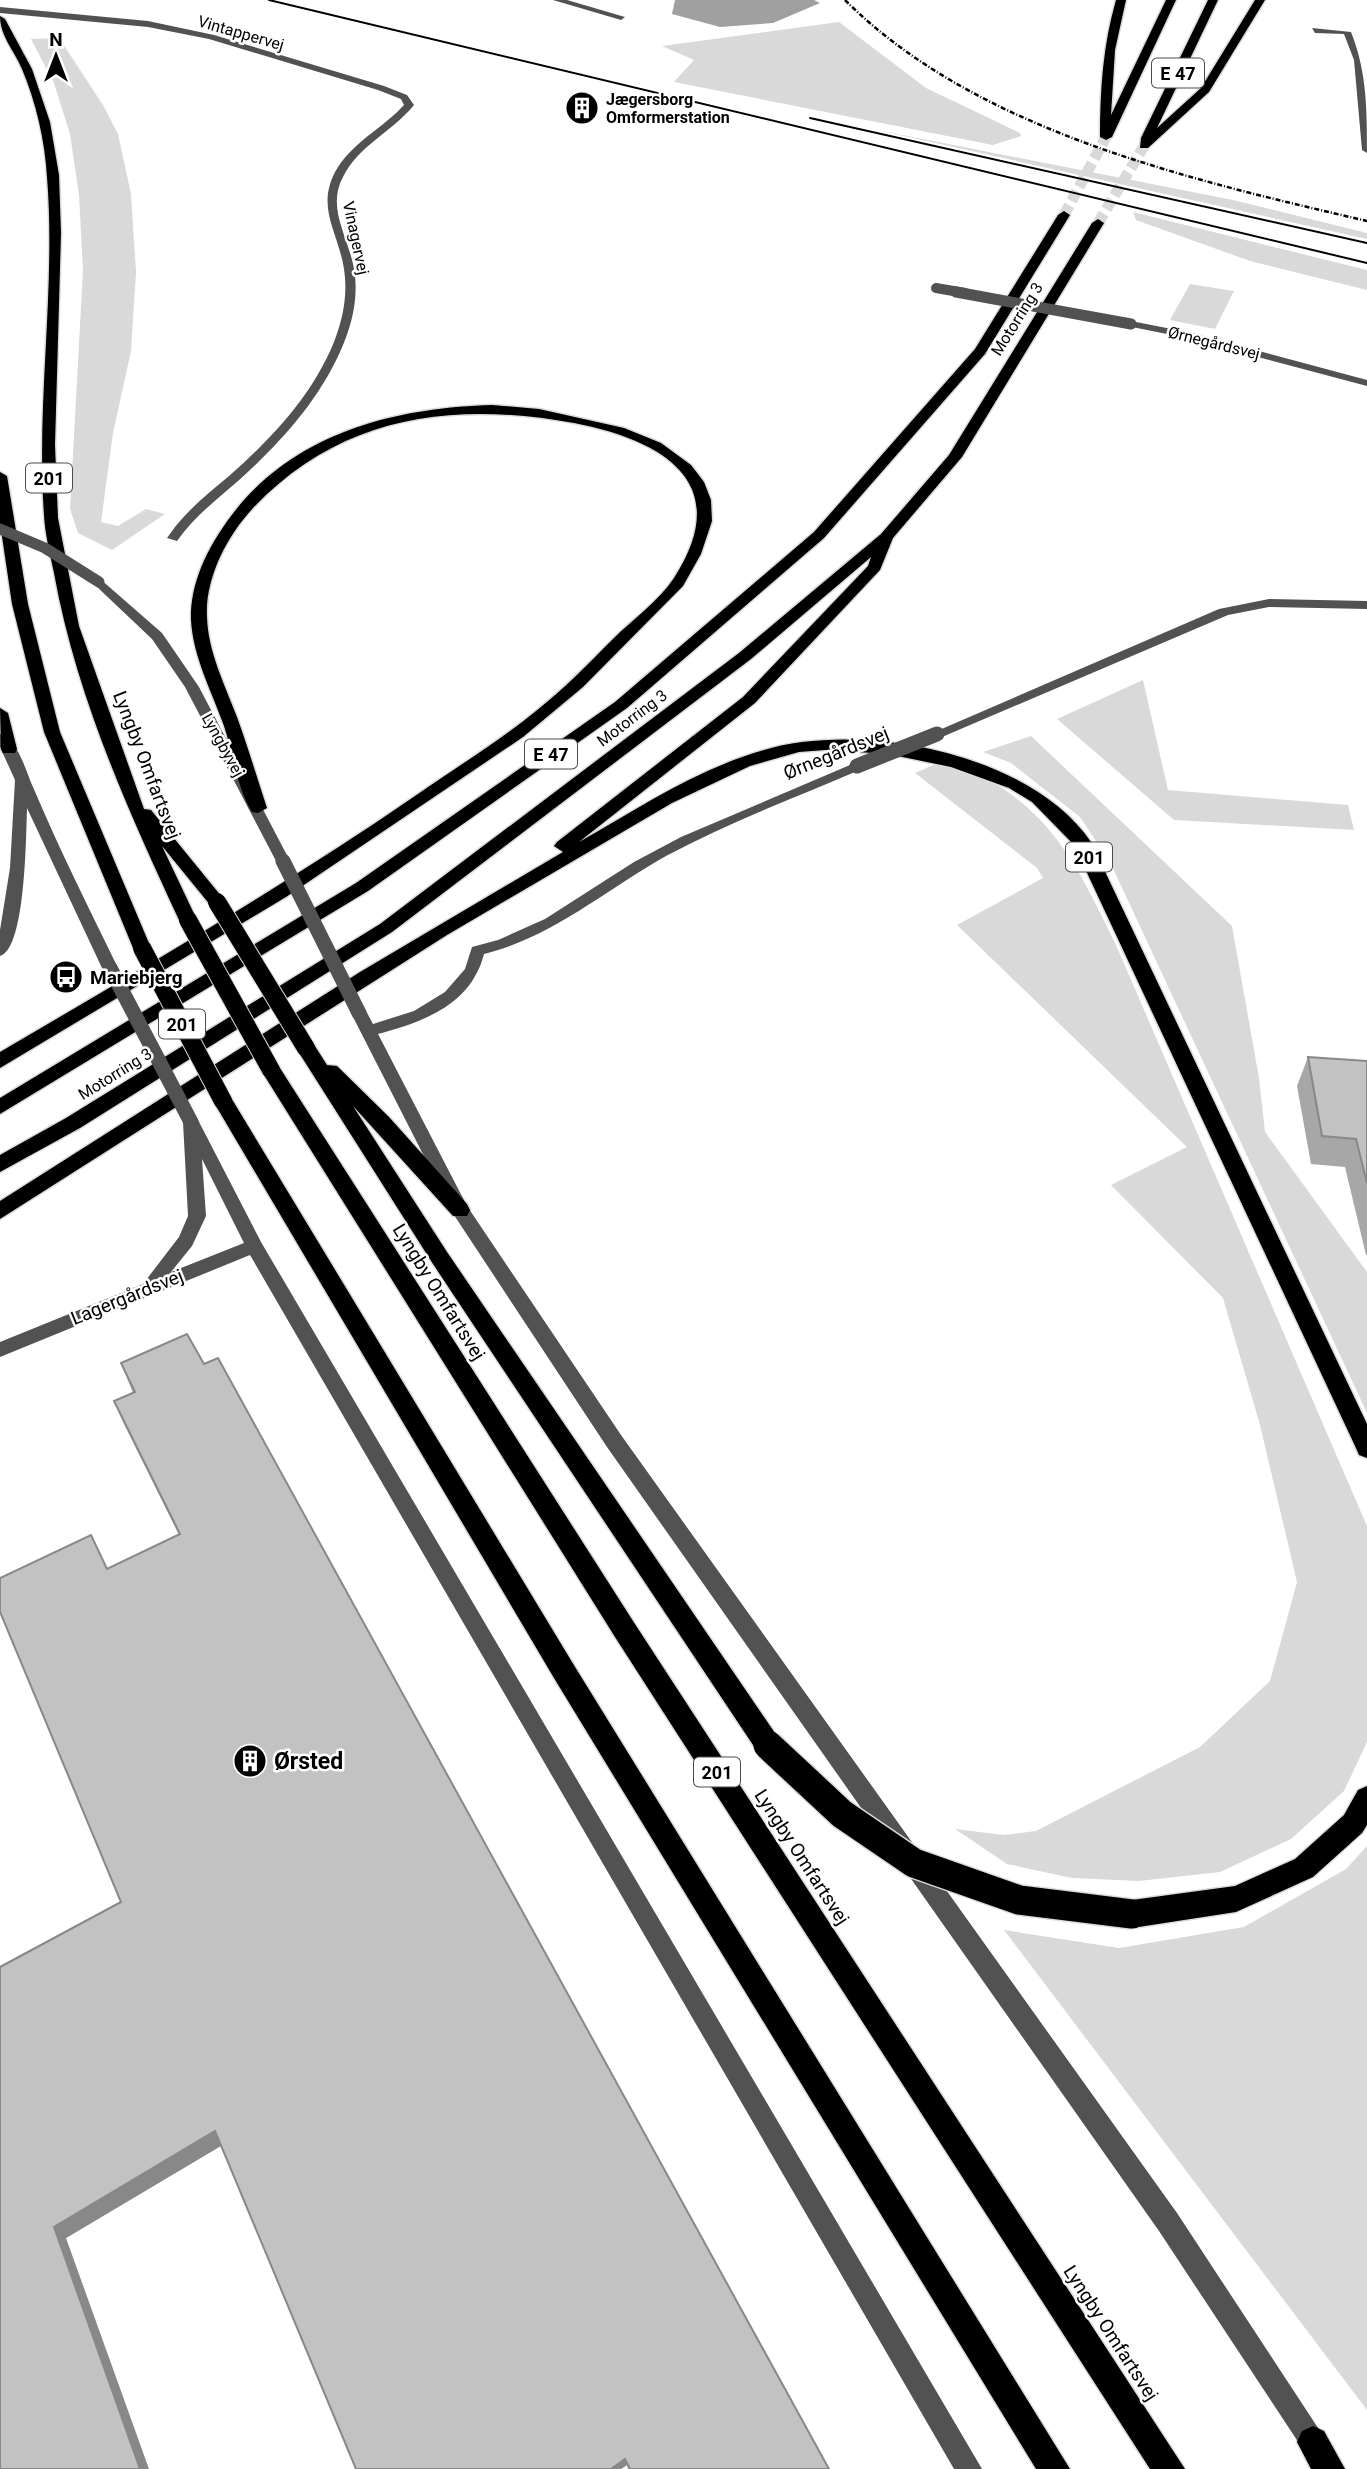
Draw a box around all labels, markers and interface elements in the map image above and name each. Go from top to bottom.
street label: Vintappervej [196,12,286,54]
north arrow [21,21,91,91]
text: N [49,28,63,51]
road number: E 47 [1152,58,1204,88]
building icon: Jægersborg Omformerstation [563,89,601,127]
place label: Jægersborg Omformerstation [606,90,730,127]
street label: Vinagervej [339,200,373,276]
street label: Motorring 3 [987,279,1047,359]
street label: Ørnegårdsvej [1166,322,1262,364]
road number: 201 [26,464,72,492]
street label: Motorring 3 [593,685,671,751]
street label: Lyngby Omfartsvej [108,688,186,842]
street label: Lyngbyvej [198,710,248,780]
street label: Ørnegårdsvej [780,721,892,785]
road number: E 47 [525,740,577,768]
road number: 201 [1066,842,1112,872]
bus stop icon: Mariebjerg [47,958,85,996]
place label: Mariebjerg [90,966,183,989]
road number: 201 [159,1009,205,1038]
street label: Motorring 3 [75,1044,155,1104]
street label: Lyngby Omfartsvej [388,1219,490,1365]
street label: Lagergårdsvej [67,1264,187,1330]
building icon: Ørsted [231,1742,269,1780]
place label: Ørsted [274,1748,343,1775]
road number: 201 [694,1758,740,1786]
street label: Lyngby Omfartsvej [750,1785,854,1929]
street label: Lyngby Omfartsvej [1059,2261,1163,2405]

